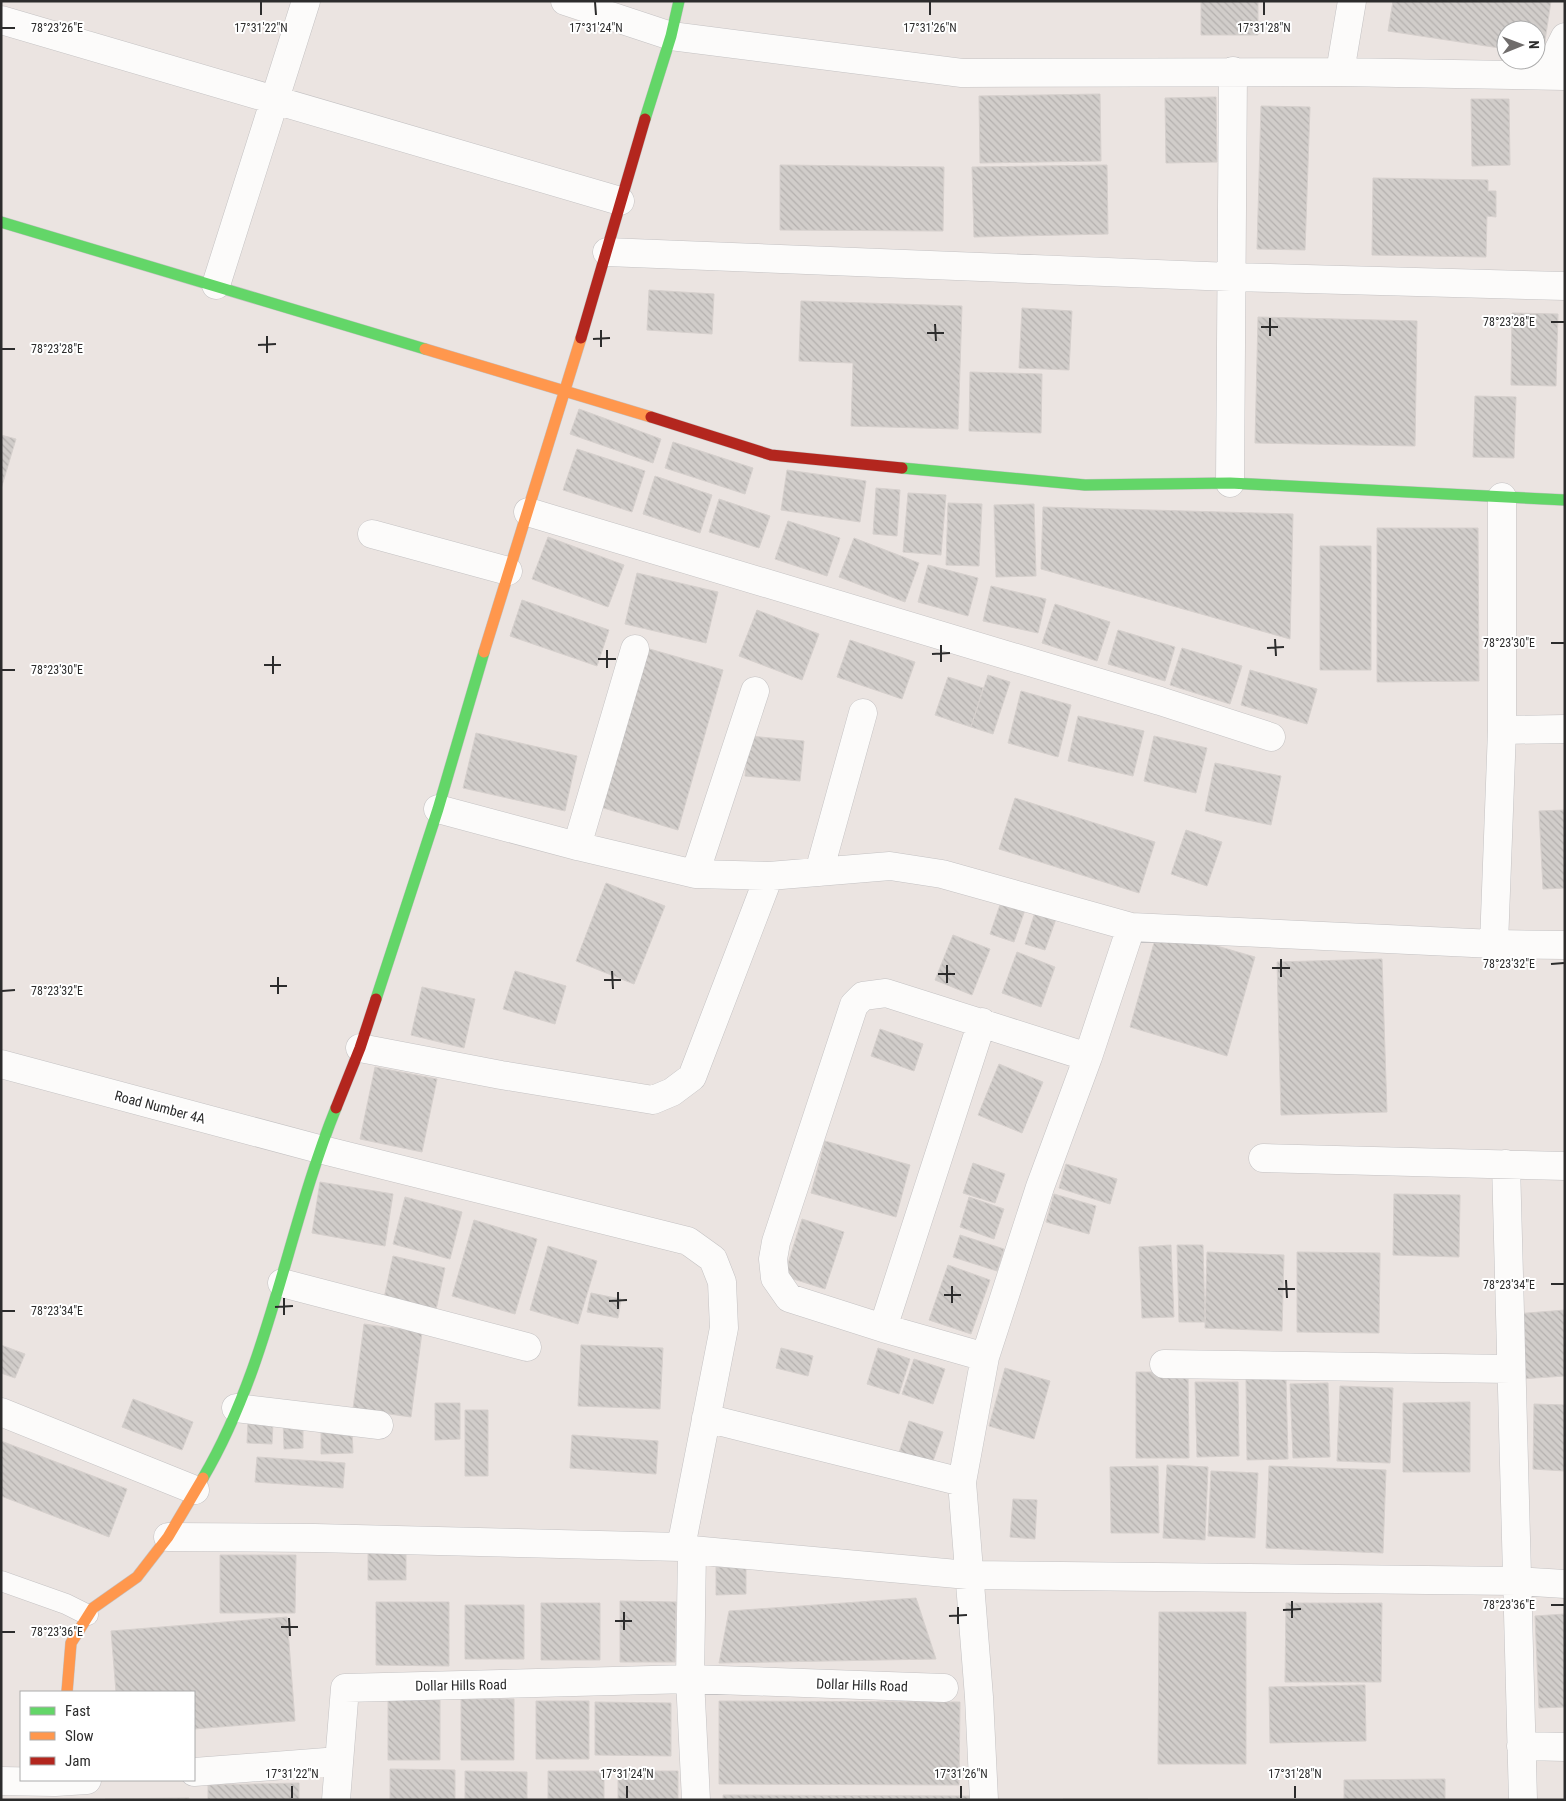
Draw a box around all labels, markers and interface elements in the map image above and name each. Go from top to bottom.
north arrow [1496,20,1546,70]
text: 78°23'26"E [31,21,83,35]
text: 17°31'22"N [234,21,288,35]
text: 17°31'24"N [569,21,623,35]
text: 17°31'26"N [903,21,957,35]
text: 17°31'28"N [1237,21,1291,35]
text: N [1526,40,1542,49]
text: 78°23'28"E [1483,315,1535,329]
text: 78°23'28"E [31,342,83,356]
text: 78°23'30"E [1483,636,1535,650]
text: 78°23'30"E [31,663,83,677]
text: 78°23'32"E [1483,957,1535,971]
text: 78°23'32"E [31,984,83,998]
street label: Road Number 4A [113,1087,207,1127]
text: 78°23'34"E [1483,1278,1535,1292]
text: 78°23'34"E [31,1304,83,1318]
text: 78°23'36"E [1483,1598,1535,1612]
text: 78°23'36"E [31,1625,83,1639]
street label: Dollar Hills Road [816,1675,908,1695]
street label: Dollar Hills Road [415,1676,507,1694]
legend [20,1691,195,1781]
text: Fast [65,1702,90,1720]
text: Slow [65,1727,94,1745]
text: Jam [65,1752,91,1770]
text: 17°31'22"N [265,1767,319,1781]
text: 17°31'24"N [600,1767,654,1781]
text: 17°31'26"N [934,1767,988,1781]
text: 17°31'28"N [1268,1767,1322,1781]

